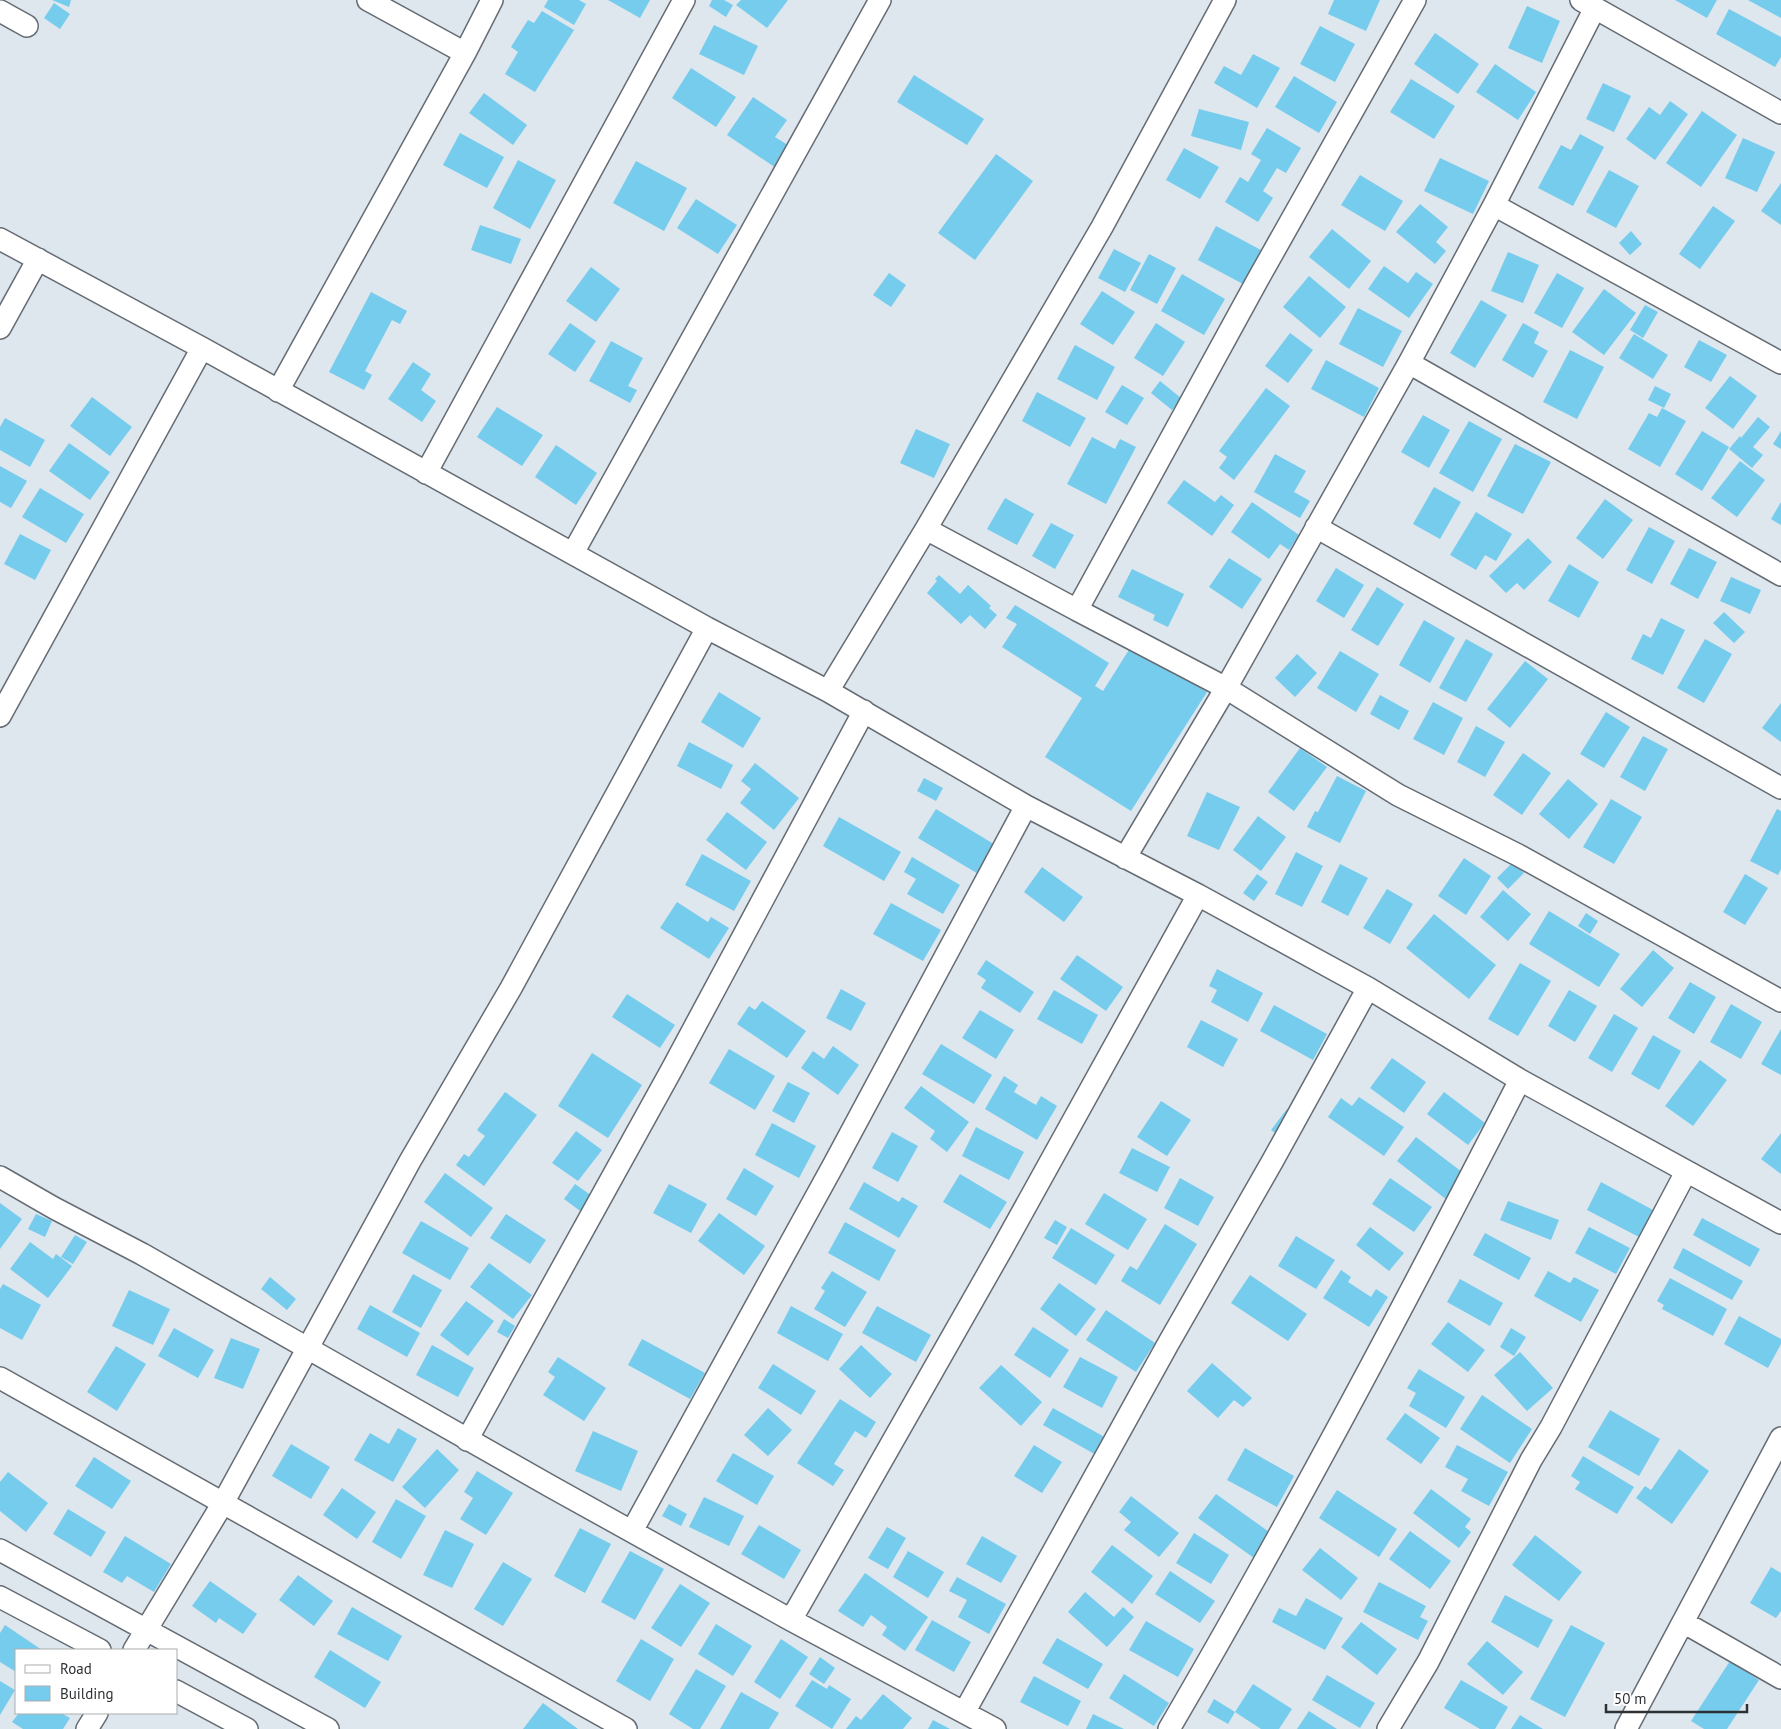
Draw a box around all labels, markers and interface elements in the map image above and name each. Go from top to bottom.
legend [15,1649,178,1714]
text: Road [60,1659,92,1678]
scale bar [1606,1682,1747,1714]
text: Building [60,1684,114,1703]
text: 50 m [1614,1689,1647,1708]

